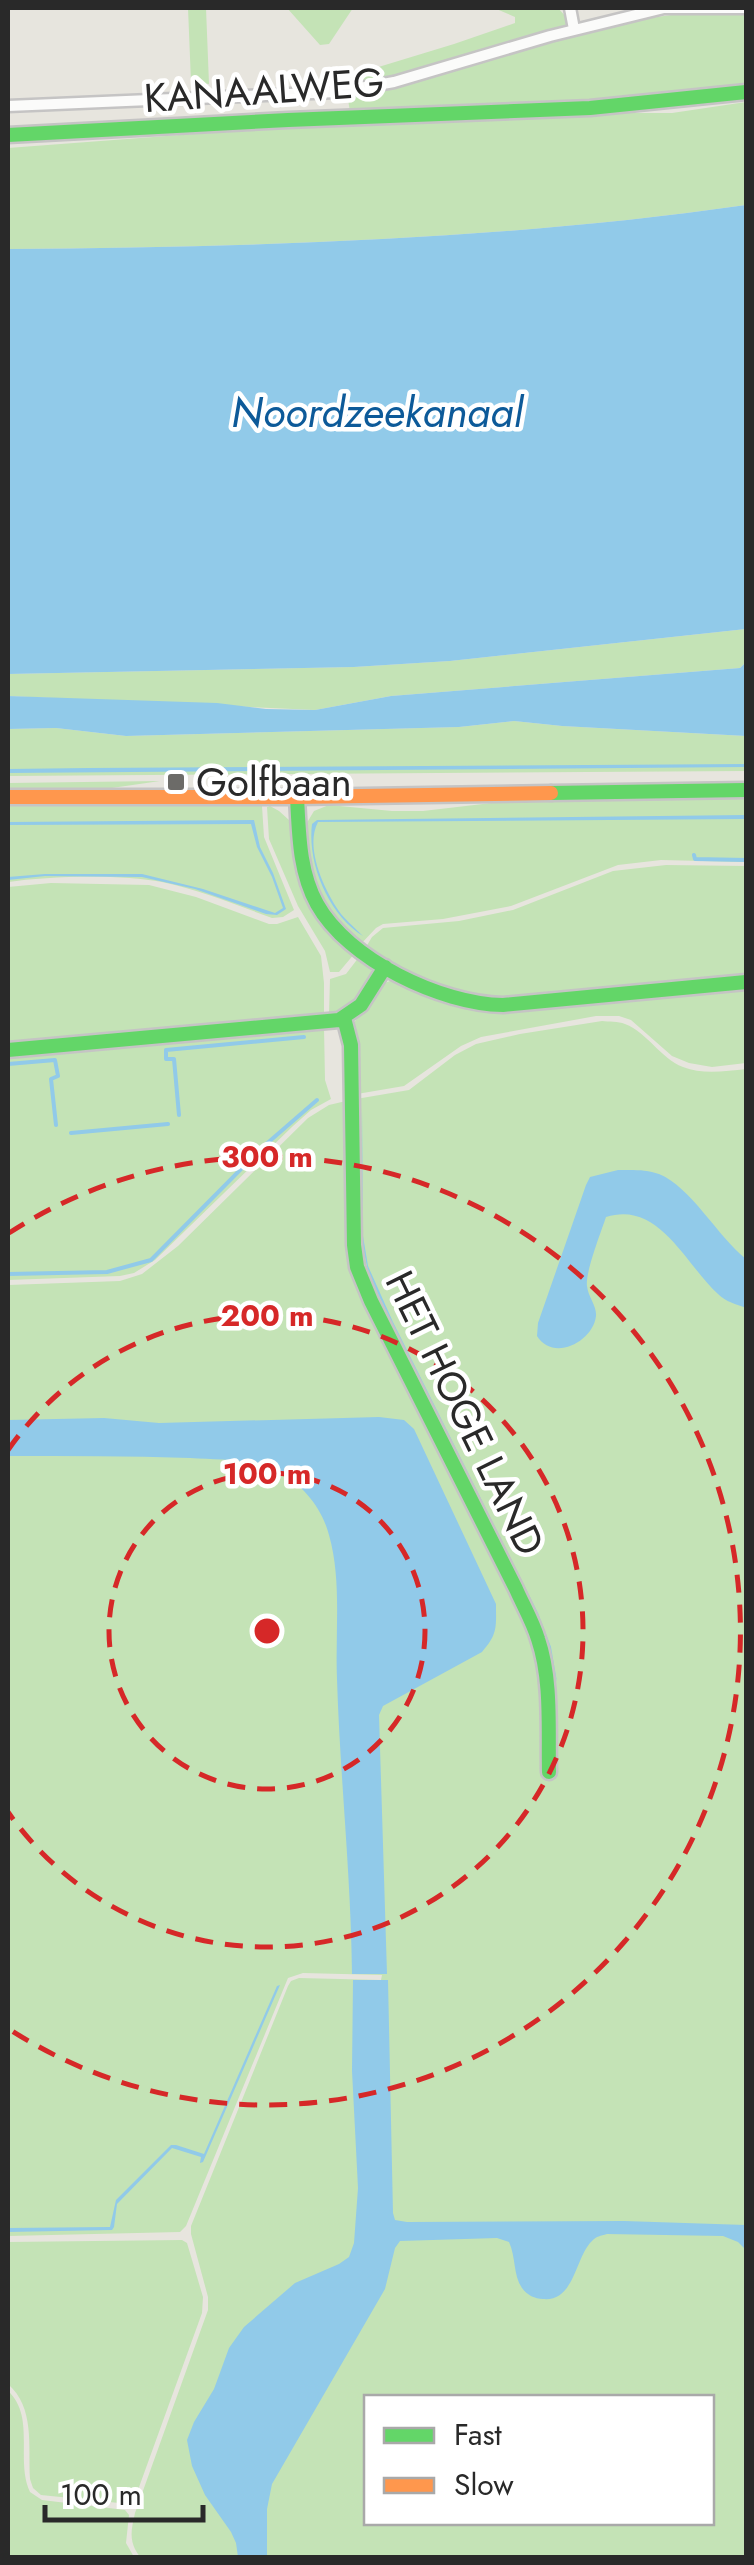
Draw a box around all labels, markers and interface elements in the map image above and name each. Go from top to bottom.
street label: KANAALWEG [142,53,386,127]
water label: Noordzeekanaal [231,382,525,443]
place label: Golfbaan [196,753,352,811]
marker: Golfbaan [165,771,187,793]
text: 300 m [221,1135,313,1178]
street label: HET HOGE LAND [371,1261,559,1565]
text: 200 m [221,1294,314,1337]
text: 100 m [223,1452,311,1495]
centre of rings [249,1613,285,1649]
legend [364,2395,714,2525]
text: Fast [454,2413,503,2456]
scale bar [45,2460,202,2522]
text: Slow [454,2463,514,2506]
text: 100 m [60,2473,142,2516]

